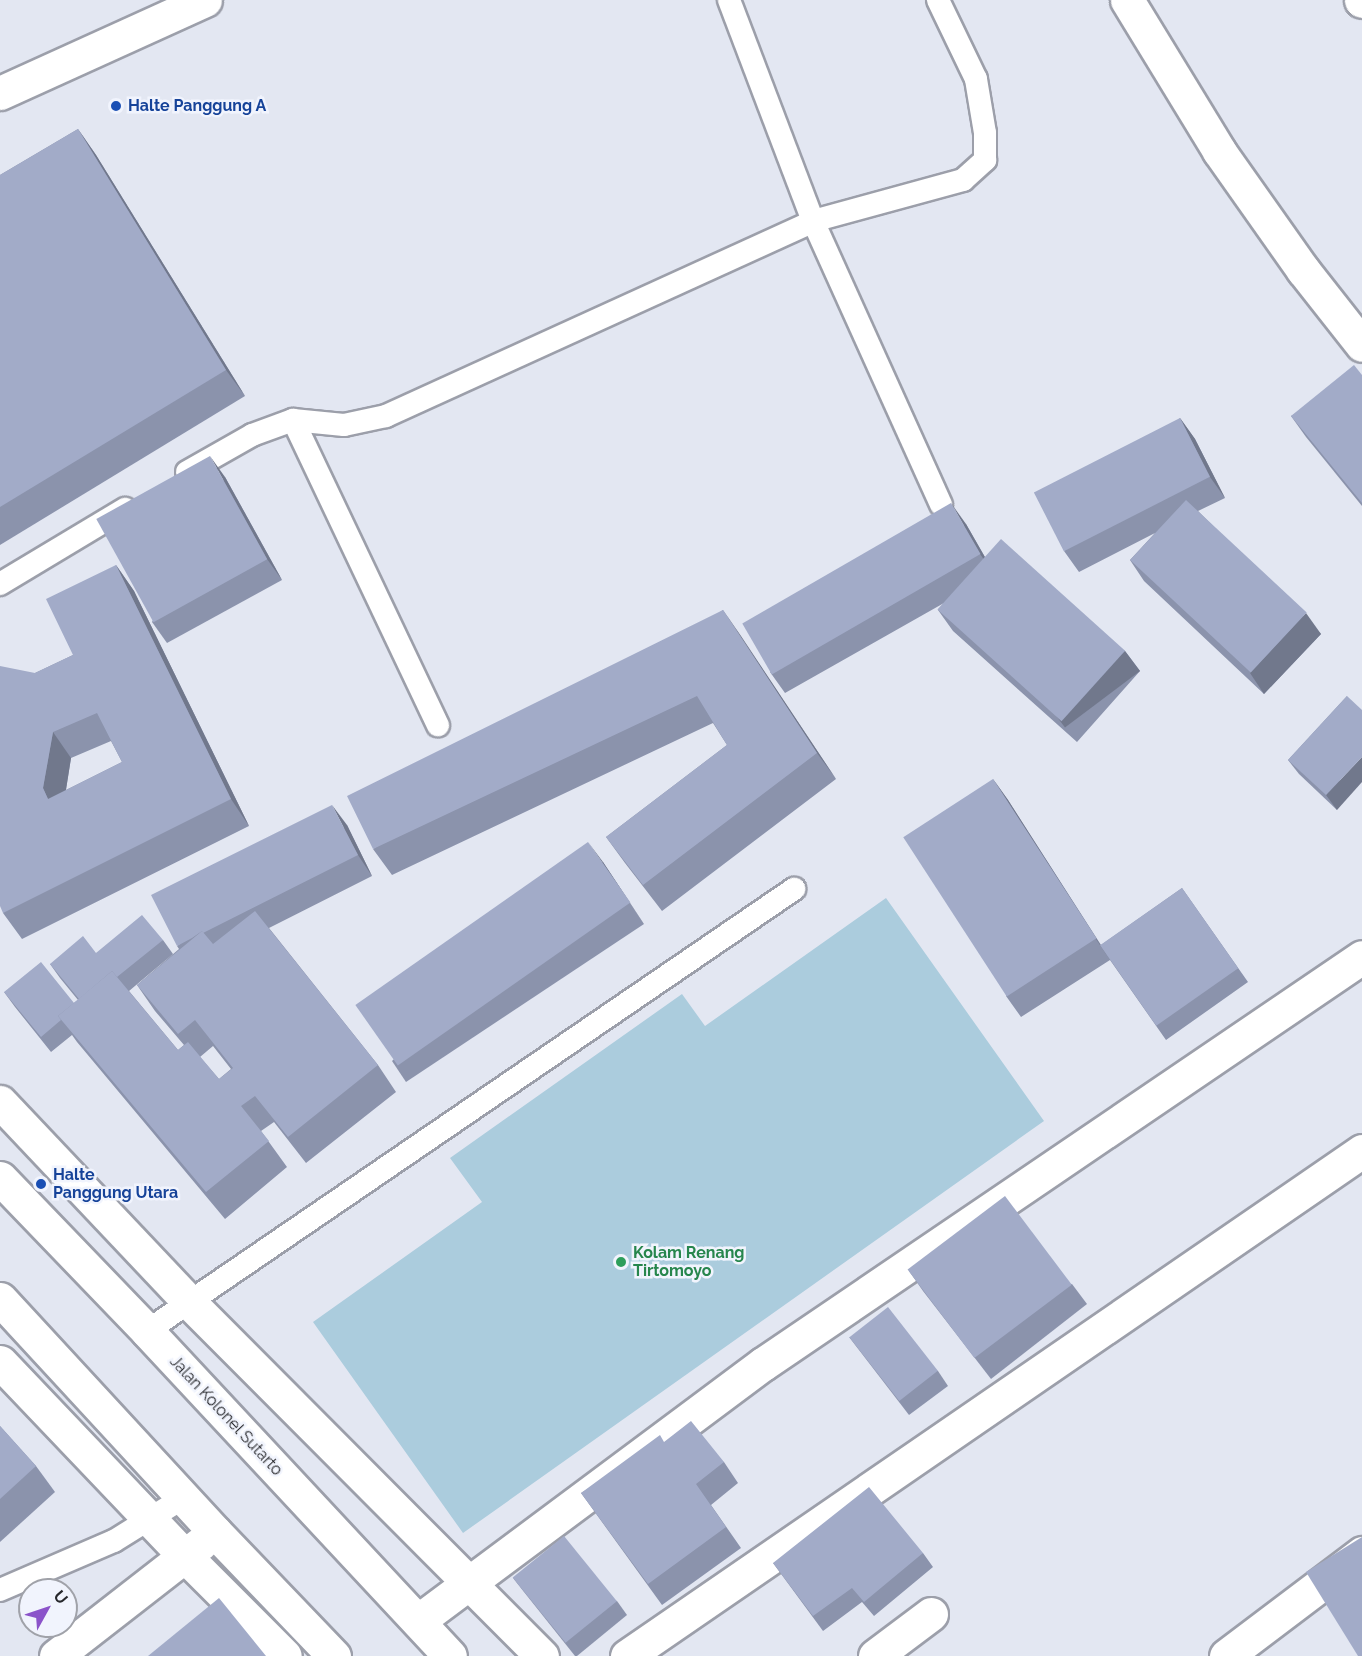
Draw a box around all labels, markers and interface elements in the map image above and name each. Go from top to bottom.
place label: Halte Panggung A [128,96,267,116]
marker: Halte Panggung A [109,99,123,113]
place label: Halte Panggung Utara [53,1165,178,1203]
marker: Halte Panggung Utara [34,1177,48,1191]
place label: Kolam Renang Tirtomoyo [633,1243,744,1281]
marker: Kolam Renang Tirtomoyo [614,1255,628,1269]
street label: Jalan Kolonel Sutarto [166,1352,286,1480]
north arrow [18,1578,78,1638]
text: U [49,1587,72,1608]

